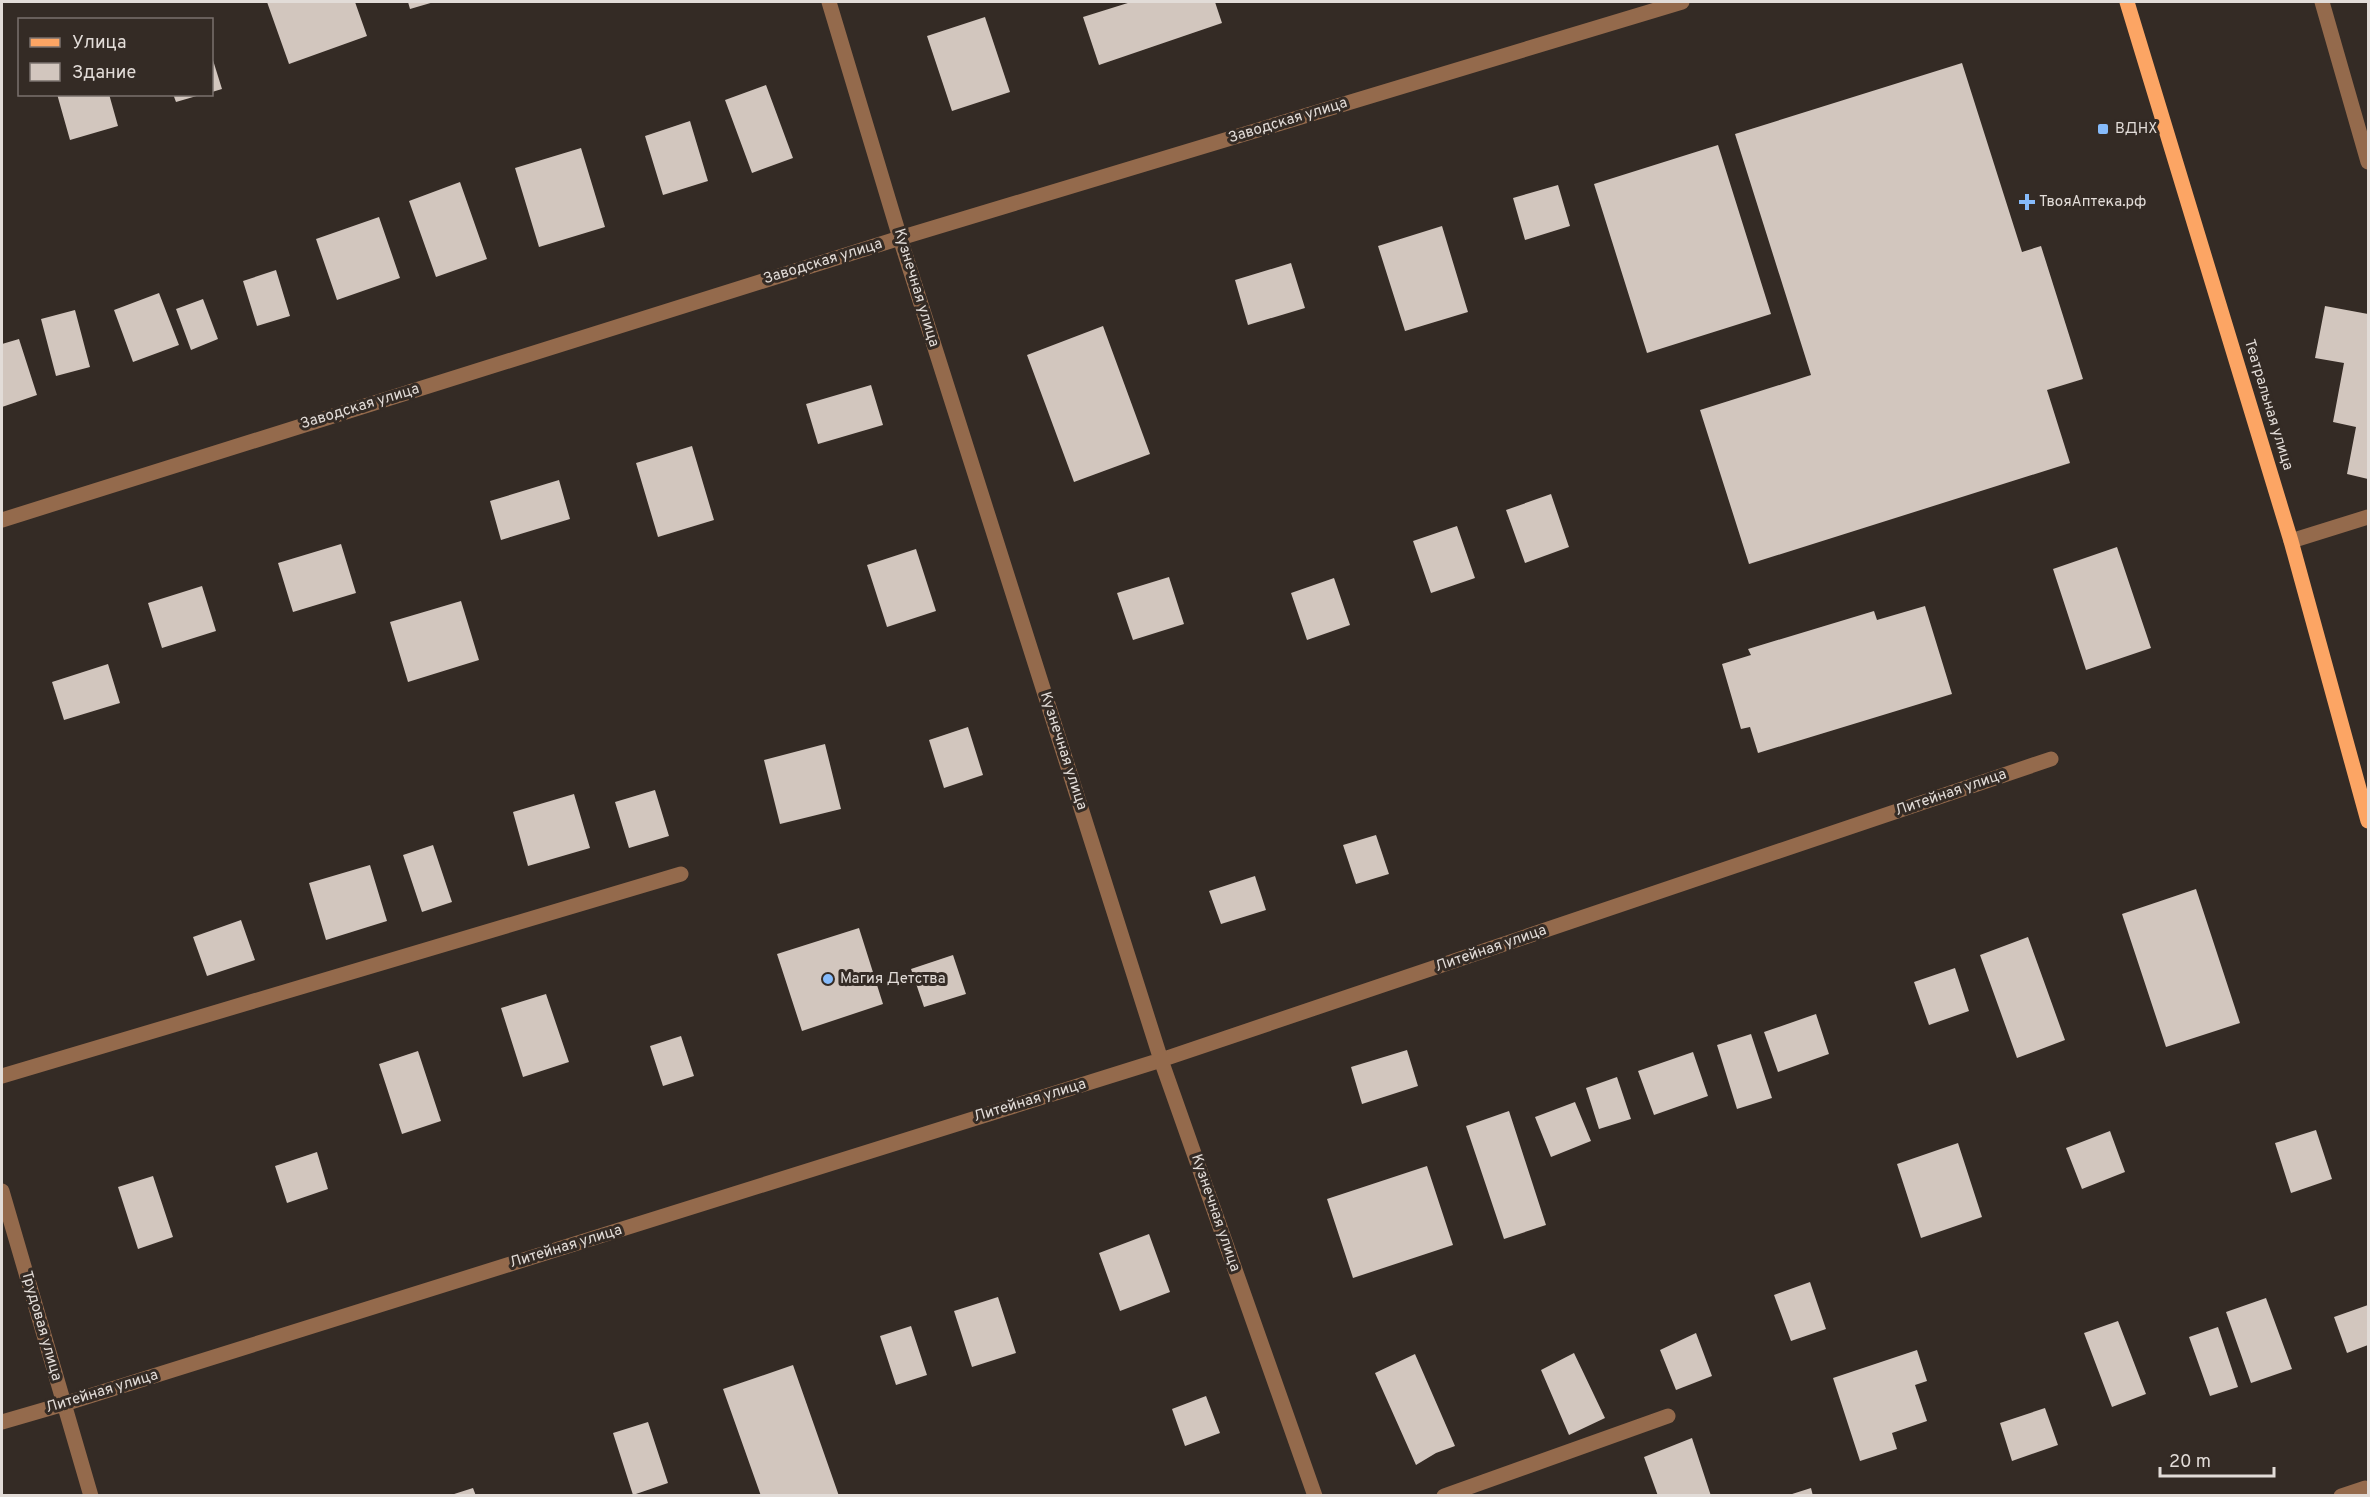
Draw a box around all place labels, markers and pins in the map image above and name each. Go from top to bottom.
place label: ВДНХ [2115,120,2157,139]
marker: ВДНХ [2096,122,2110,136]
place label: ТвояАптека.рф [2039,193,2146,212]
marker: ТвояАптека.рф [2020,195,2034,209]
place label: Магия Детства [840,970,946,989]
marker: Магия Детства [821,972,835,986]

